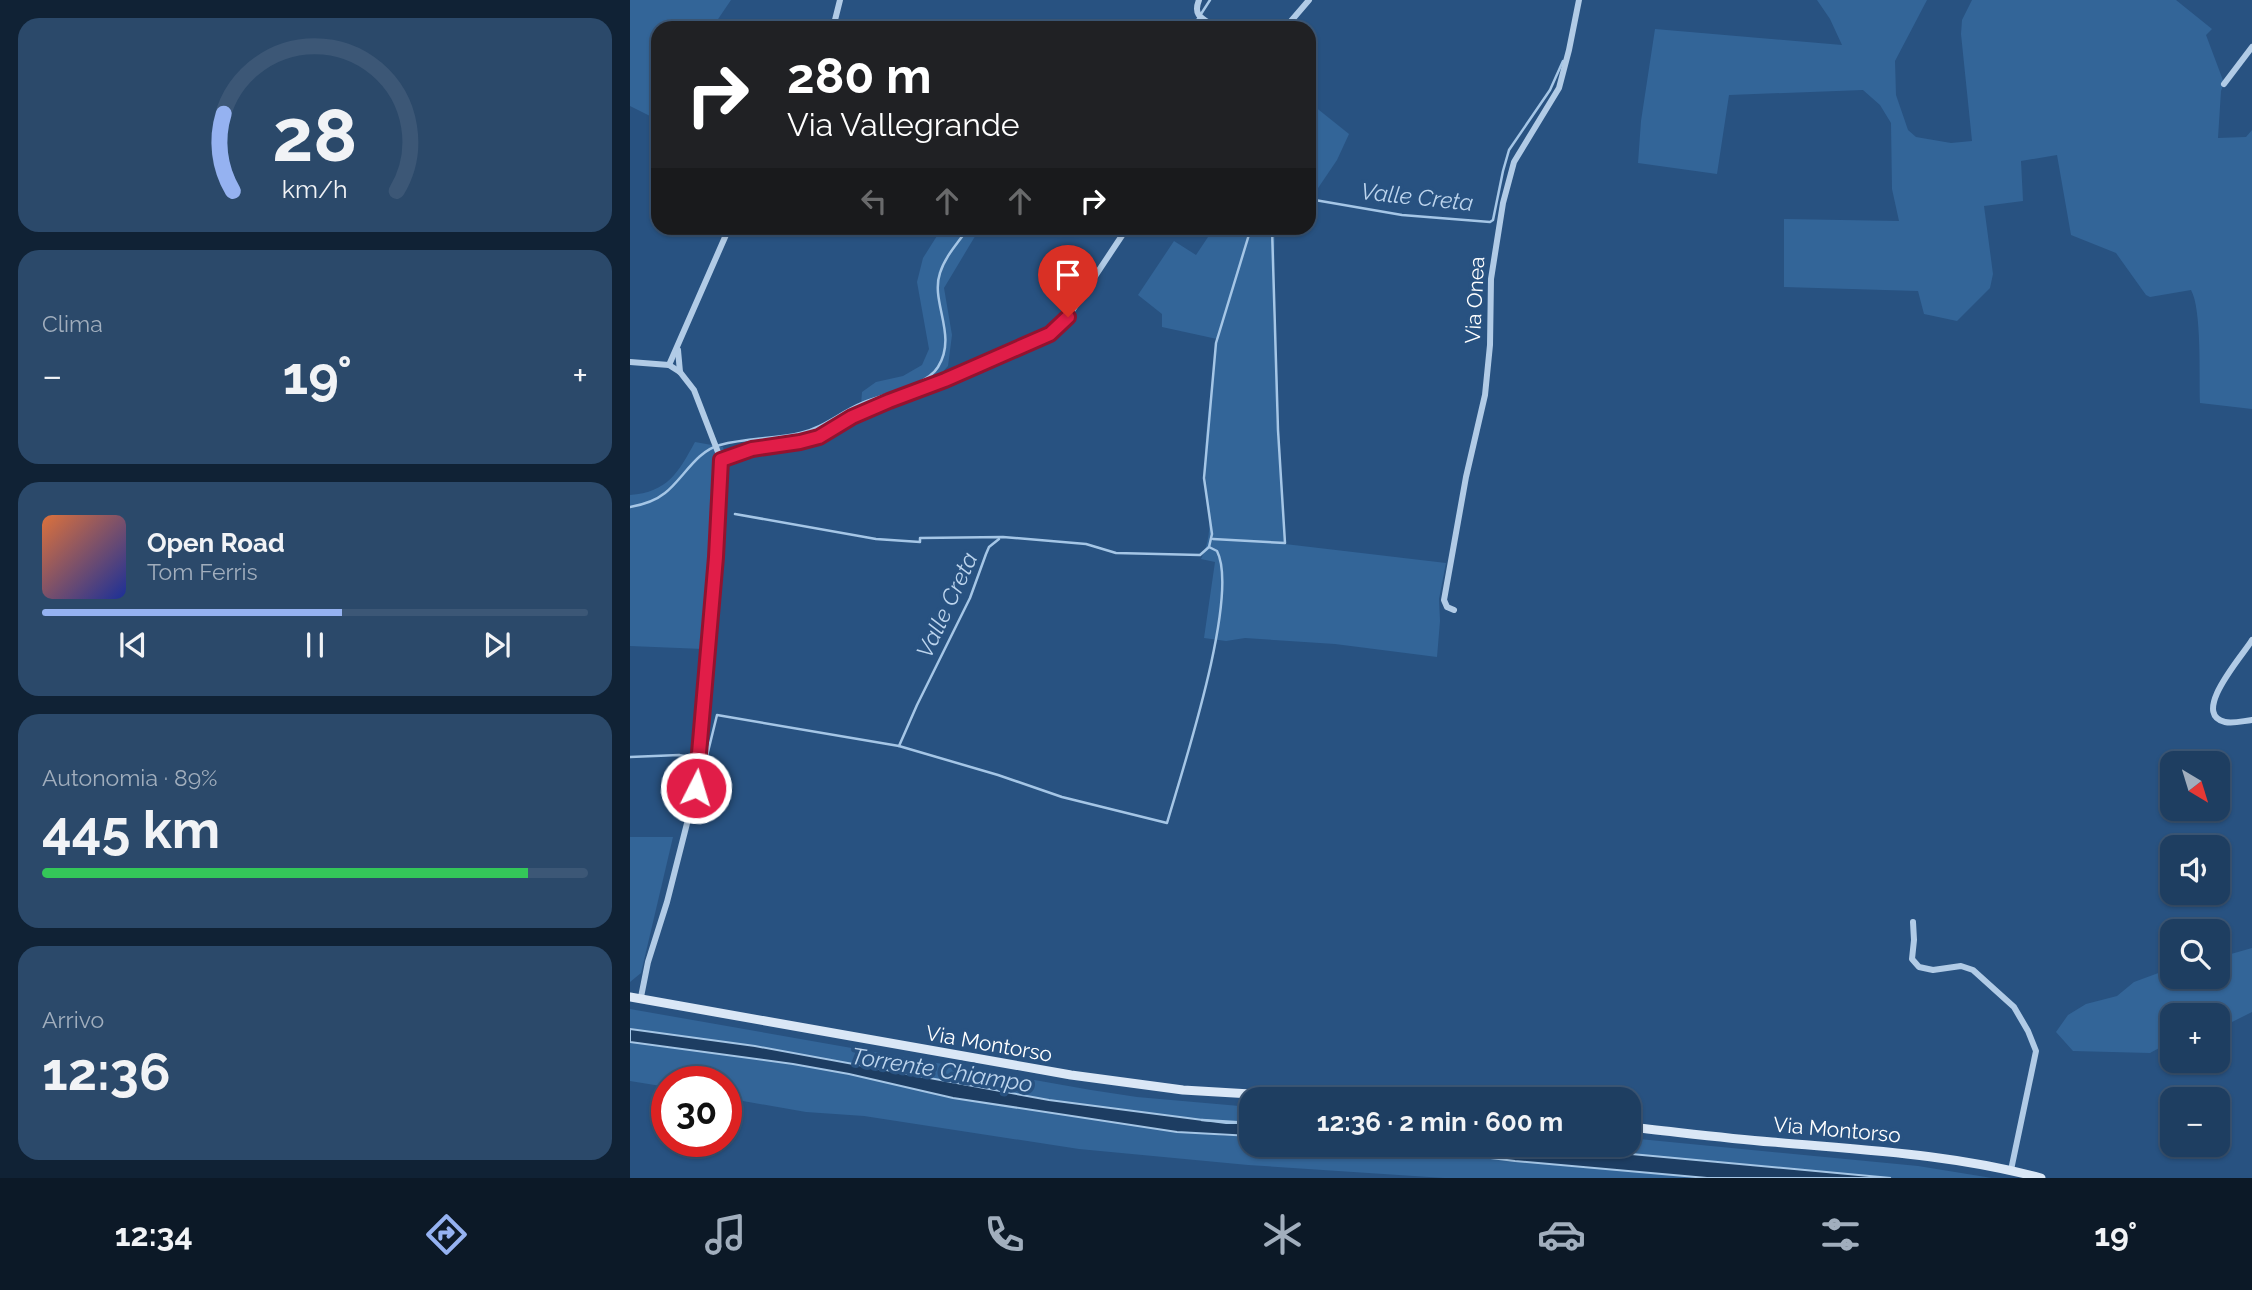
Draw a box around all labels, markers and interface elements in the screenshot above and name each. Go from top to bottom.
text: 280 m [787,47,932,104]
icon: right [672,49,763,140]
text: 28 [272,93,358,178]
text: Via Vallegrande [787,106,1020,143]
text: km/h [282,174,348,204]
water label: Valle Creta [1359,177,1475,216]
icon: left [855,182,893,220]
icon: ahead [928,182,966,220]
icon: ahead [1001,182,1039,220]
icon: right [1074,182,1112,220]
pin [1038,245,1098,317]
icon: arrive [1049,256,1087,294]
street label: Via Onea [1460,256,1489,344]
text: Clima [42,310,103,337]
text: 19° [283,345,352,406]
text: − [42,353,62,398]
text: + [572,353,588,398]
text: Open Road [147,528,285,558]
water label: Valle Creta [910,548,983,662]
text: Tom Ferris [147,558,258,585]
icon: previous [114,626,152,664]
icon: pause [296,626,334,664]
icon: next [478,626,516,664]
position arrow [659,751,733,825]
north arrow [2160,751,2230,821]
map controls [2160,751,2230,1157]
text: Autonomia · 89% [42,764,218,791]
text: 445 km [42,799,220,860]
button: sound [2160,835,2230,905]
button: search [2160,919,2230,989]
button: + [2160,1003,2230,1073]
text: Arrivo [42,1006,104,1033]
street label: Via Montorso [924,1020,1054,1067]
text: 12:36 [42,1041,170,1102]
water label: Torrente Chiampo [849,1042,1035,1097]
speed limit sign: 30 [651,1066,742,1157]
button: − [2160,1087,2230,1157]
text: 12:36 · 2 min · 600 m [1317,1107,1563,1137]
street label: Via Montorso [1772,1111,1902,1148]
icon: directions [422,1210,471,1259]
icon: music [701,1210,750,1259]
icon: phone [980,1210,1029,1259]
icon: climate [1258,1210,1307,1259]
icon: car [1537,1210,1586,1259]
icon: filters [1816,1210,1865,1259]
text: 12:34 [115,1216,193,1253]
text: 19° [2094,1216,2137,1253]

